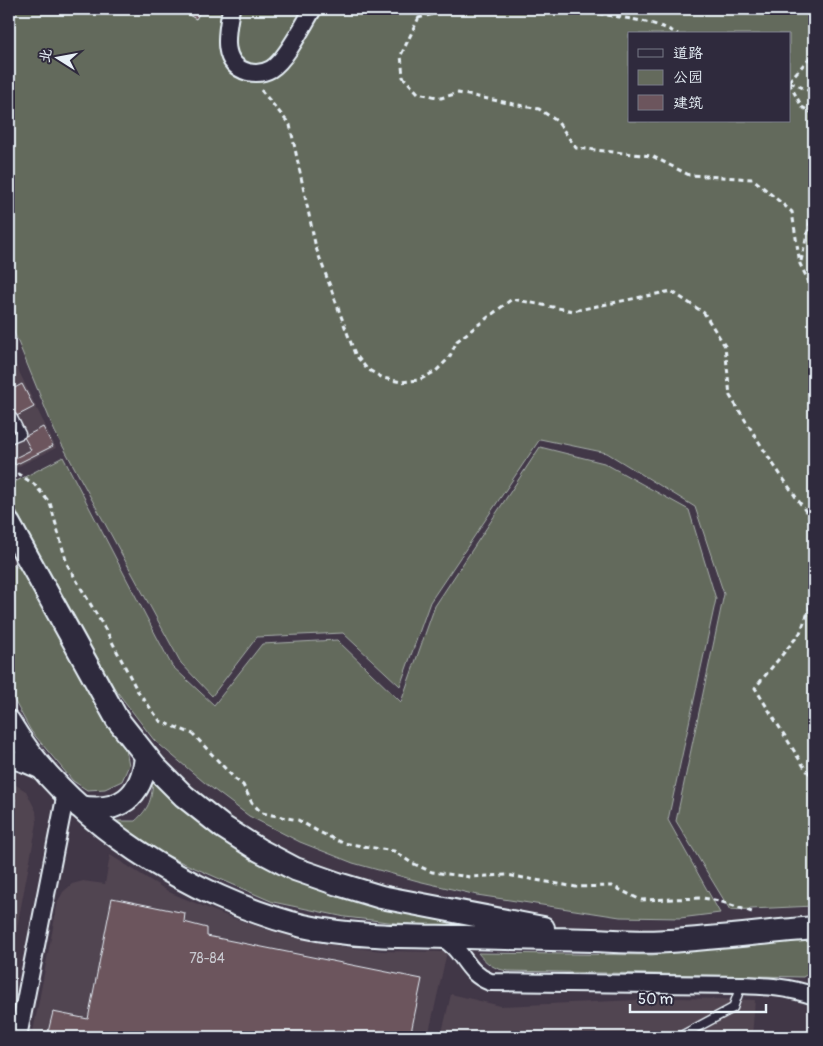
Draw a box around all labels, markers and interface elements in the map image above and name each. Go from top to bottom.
north arrow [32,32,82,82]
legend [628,32,790,122]
text: 道路 [673,44,703,63]
text: 北 [36,47,55,64]
text: 公园 [673,68,703,87]
text: 建筑 [673,94,703,113]
house number: 78-84 [189,950,225,967]
scale bar [630,981,767,1013]
text: 50 m [638,990,673,1009]

